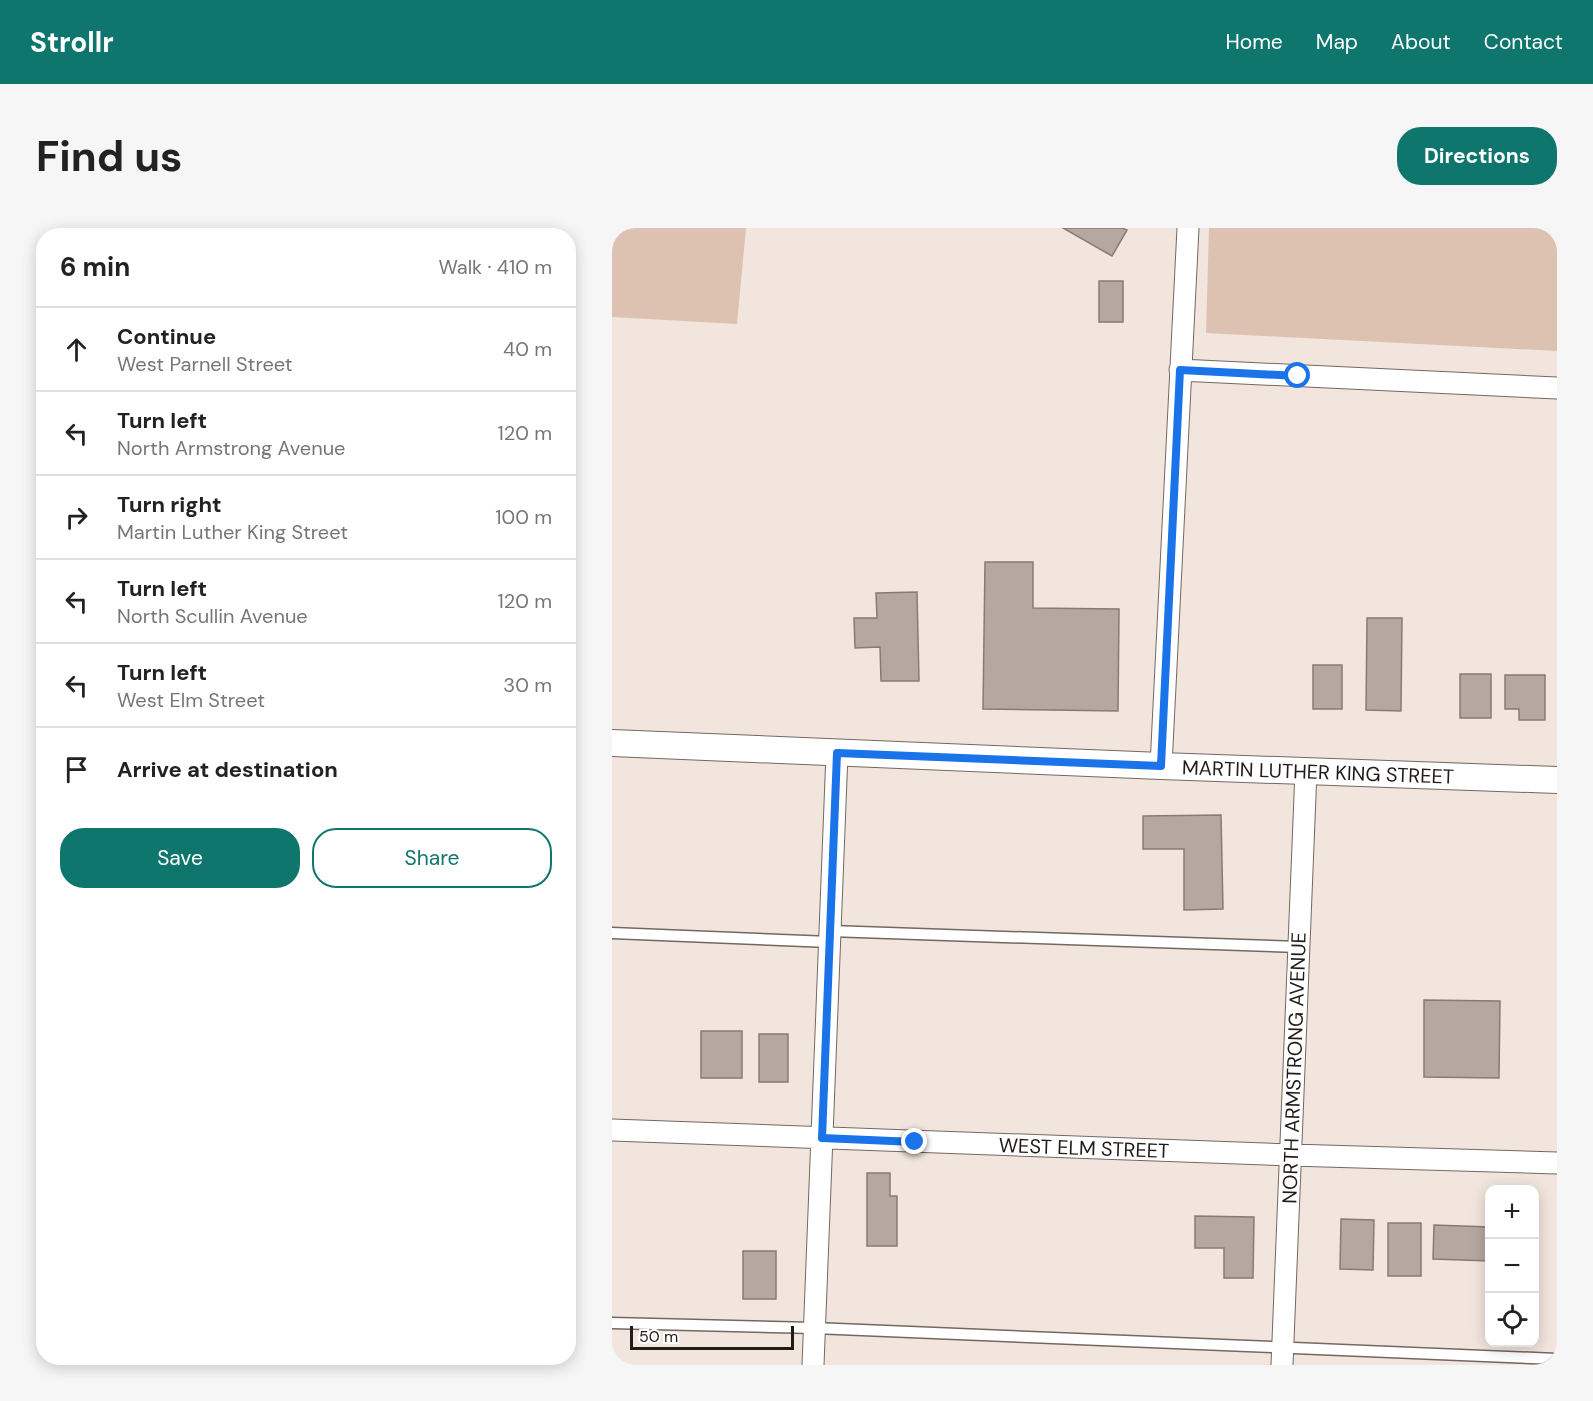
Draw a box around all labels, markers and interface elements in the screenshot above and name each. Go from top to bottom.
text: Strollr [30,24,114,61]
text: Home [1225,28,1283,56]
text: Map [1316,28,1358,56]
text: About [1391,28,1451,56]
text: Contact [1484,28,1563,56]
button: Directions [1397,127,1557,185]
text: Find us [36,129,182,184]
text: 6 min [60,250,130,284]
text: Walk · 410 m [438,254,552,280]
text: Continue [117,322,216,351]
icon: ahead [60,333,93,366]
text: 40 m [503,336,552,362]
text: West Parnell Street [117,351,293,377]
route start [1284,362,1310,388]
text: Turn left [117,406,207,435]
icon: left [60,417,93,450]
text: 120 m [498,420,552,446]
text: North Armstrong Avenue [117,435,345,461]
text: Turn right [117,490,222,519]
icon: right [60,501,93,534]
text: 100 m [495,504,552,530]
text: Martin Luther King Street [117,519,348,545]
text: Turn left [117,574,207,603]
icon: left [60,585,93,618]
text: 120 m [498,588,552,614]
text: North Scullin Avenue [117,603,308,629]
text: Turn left [117,658,207,687]
icon: left [60,669,93,702]
text: 30 m [503,672,552,698]
text: West Elm Street [117,687,265,713]
icon: arrive [60,753,93,786]
street label: MARTIN LUTHER KING STREET [1182,754,1454,790]
text: Arrive at destination [117,755,338,784]
button: Save [60,828,300,888]
button: Share [312,828,552,888]
street label: NORTH ARMSTRONG AVENUE [1276,932,1312,1204]
route end [901,1128,927,1154]
street label: WEST ELM STREET [998,1132,1170,1164]
map controls [1485,1185,1539,1347]
button: + [1485,1185,1539,1239]
button: − [1485,1239,1539,1293]
button: locate [1485,1293,1539,1347]
scale bar [630,1323,794,1350]
text: 50 m [639,1326,678,1347]

